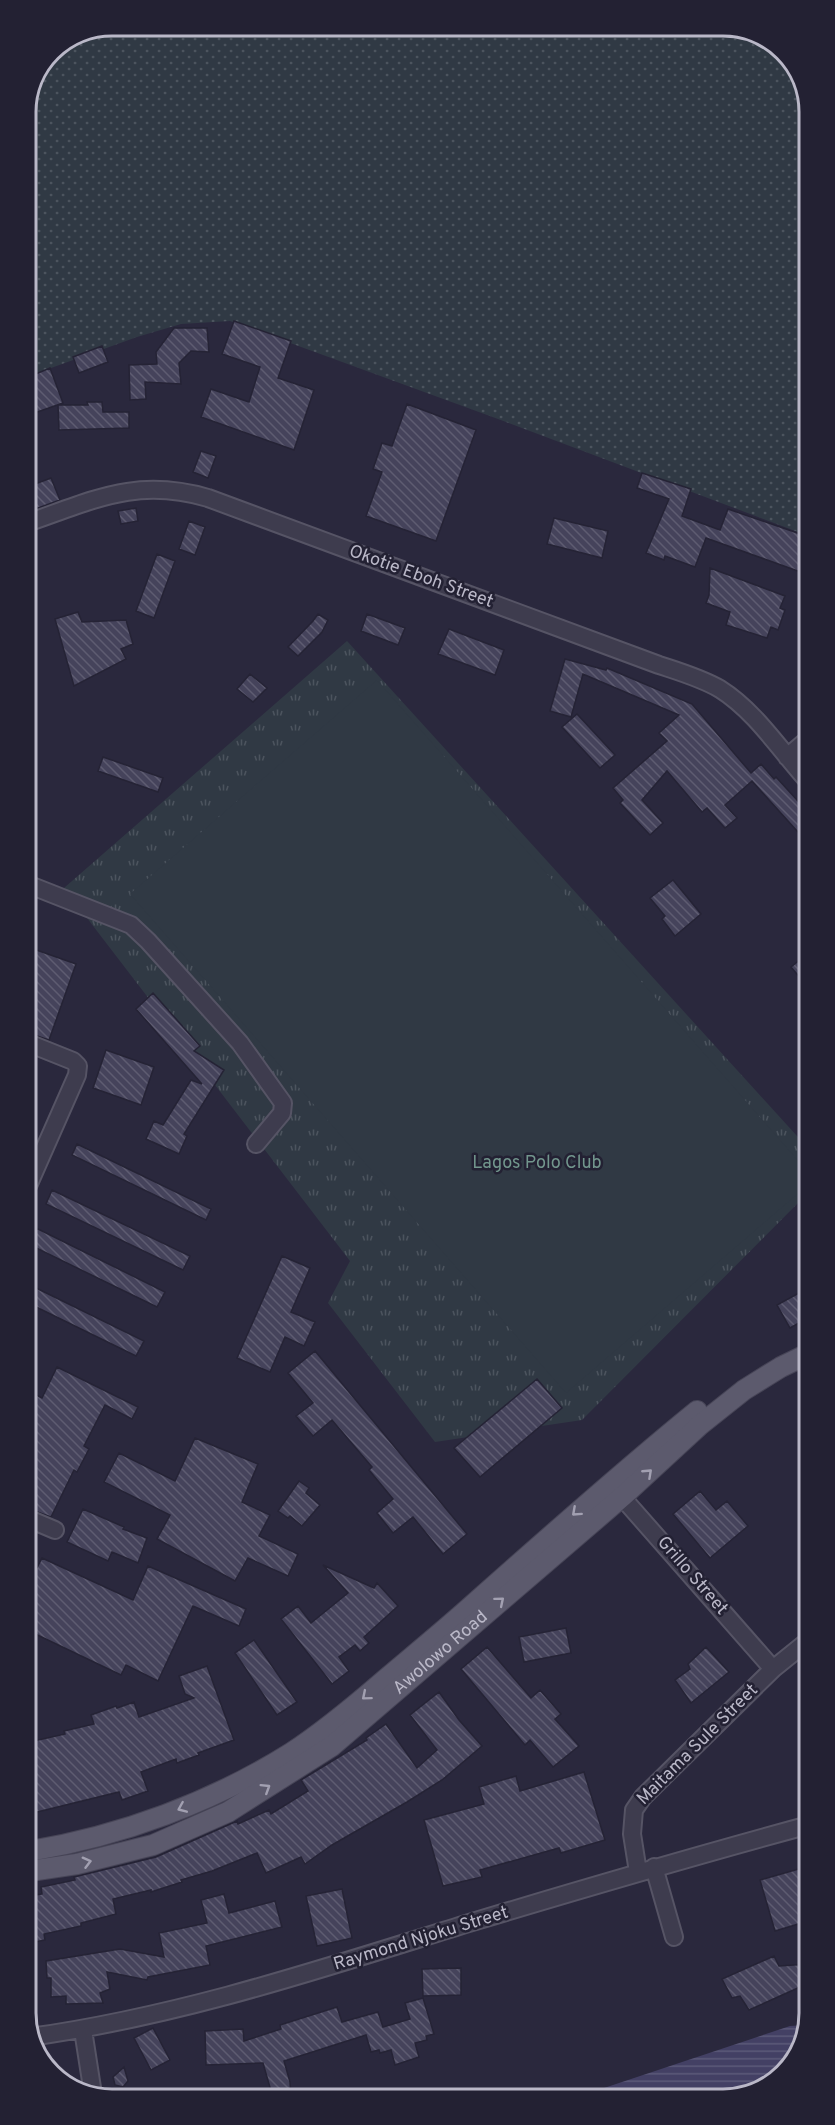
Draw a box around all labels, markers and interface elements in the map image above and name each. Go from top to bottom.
street label: Okotie Eboh Street [346,540,496,614]
park label: Lagos Polo Club [472,1152,602,1175]
one-way arrow [641,1469,651,1480]
one-way arrow [572,1505,583,1516]
street label: Grillo Street [651,1532,733,1620]
one-way arrow [493,1597,504,1608]
street label: Awolowo Road [388,1606,493,1700]
street label: Maitama Sule Street [632,1679,764,1811]
one-way arrow [362,1688,373,1699]
one-way arrow [260,1783,270,1795]
one-way arrow [178,1801,189,1813]
one-way arrow [82,1856,92,1869]
street label: Raymond Njoku Street [331,1901,511,1977]

